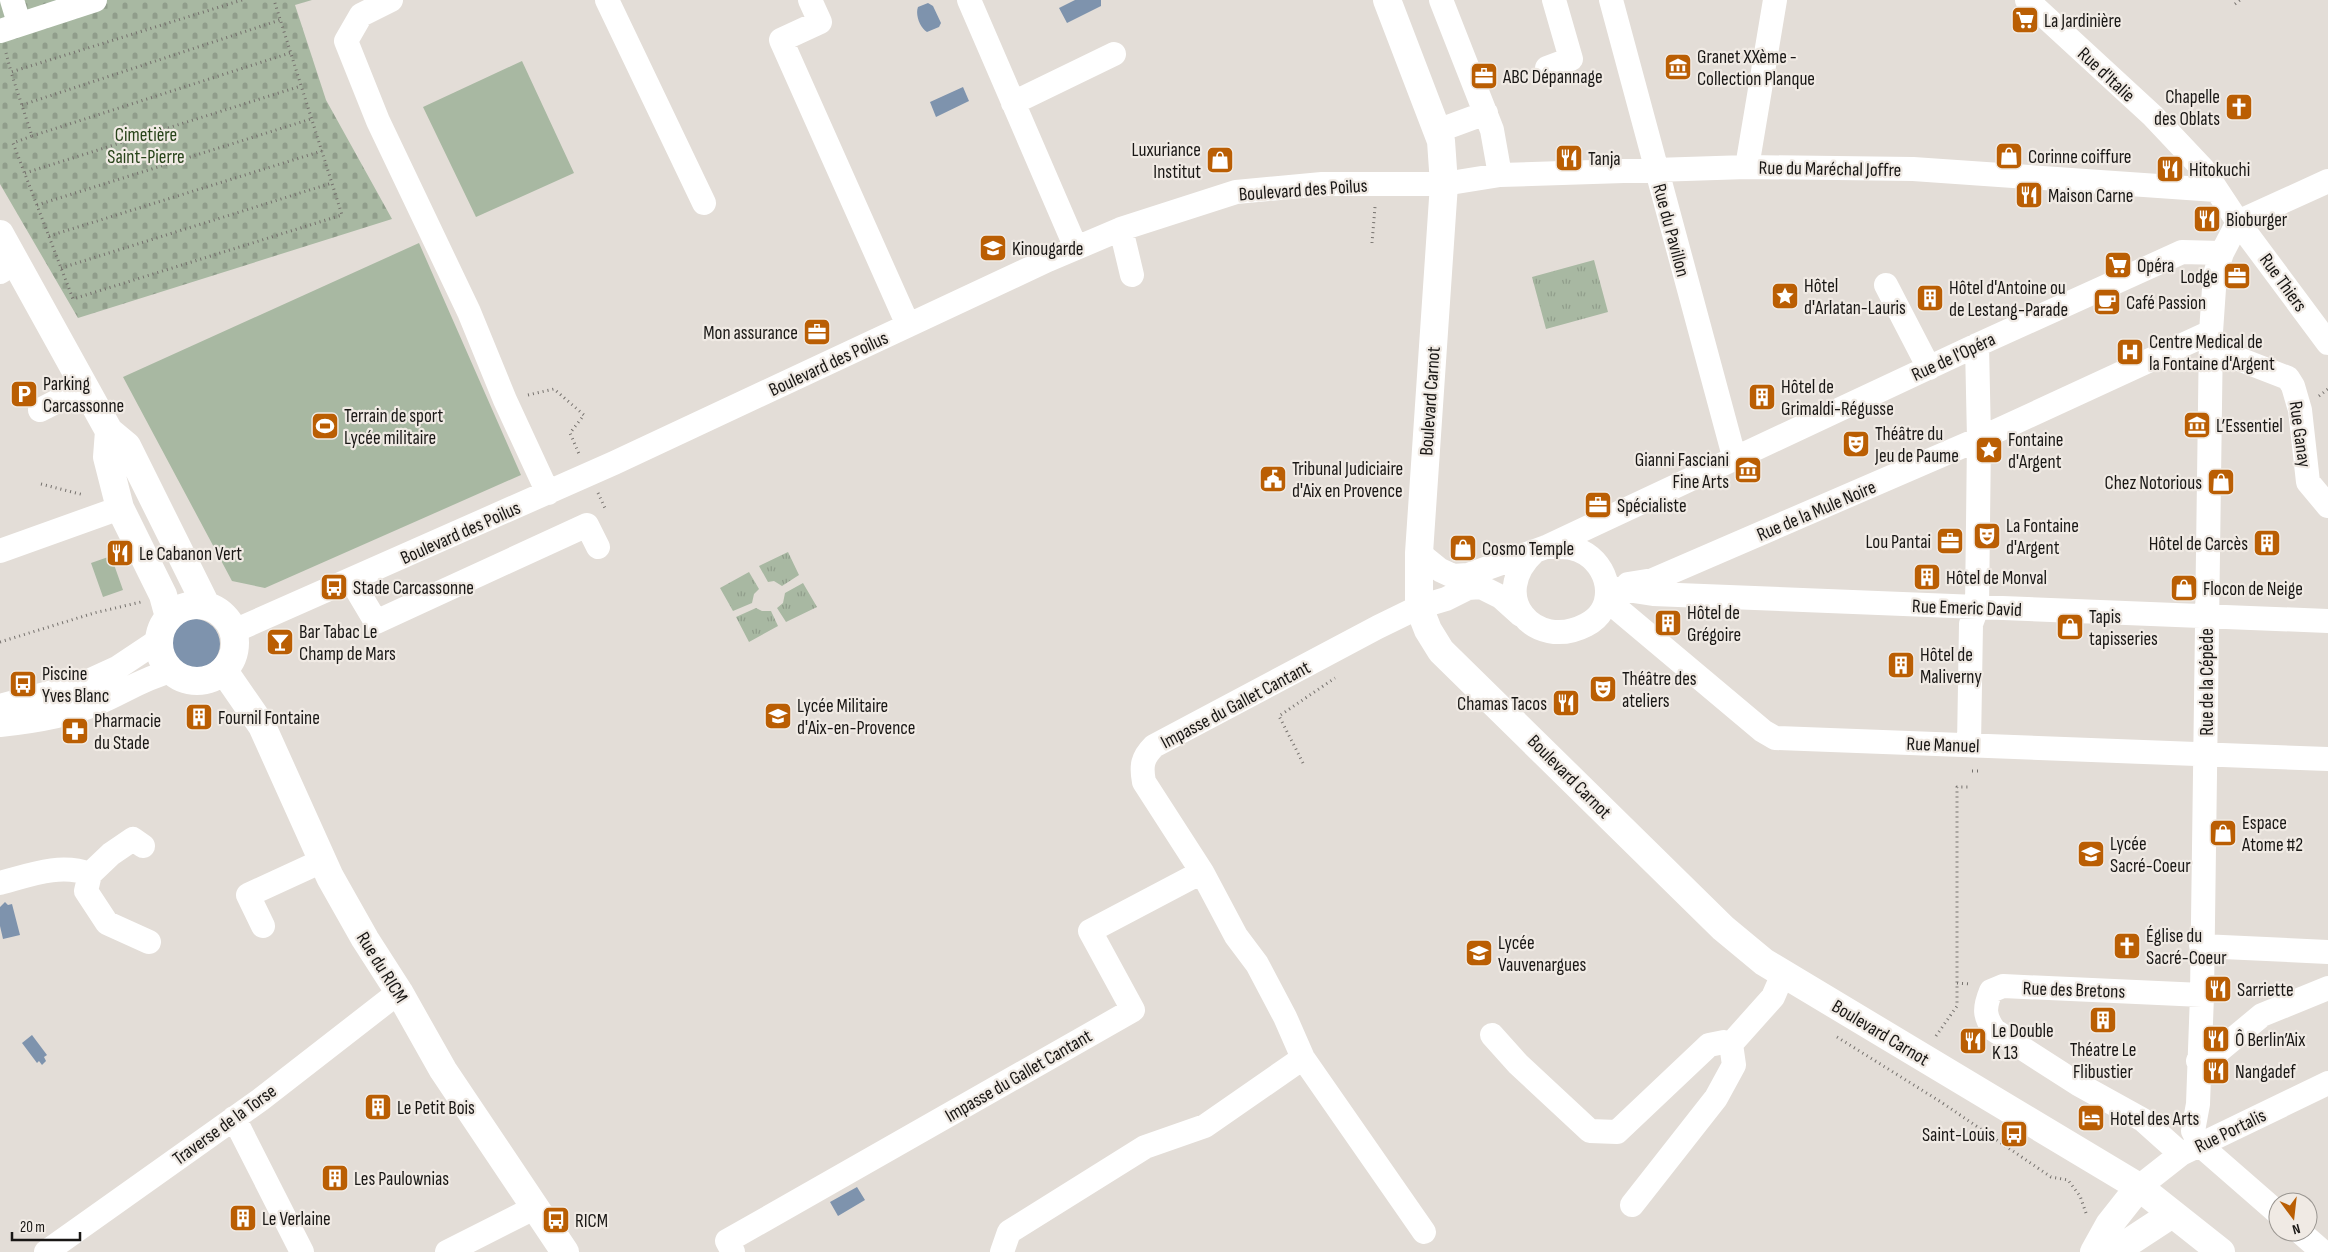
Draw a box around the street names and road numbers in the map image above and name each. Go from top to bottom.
street label: Rue d'Italie [2072,43,2140,107]
street label: Rue du Maréchal Joffre [1758,157,1901,182]
street label: Boulevard des Poilus [1238,175,1368,206]
street label: Rue du Pavillon [1647,181,1694,279]
street label: Rue Thiers [2254,249,2312,317]
street label: Boulevard des Poilus [765,327,892,402]
street label: Rue de l'Opéra [1908,328,1999,387]
street label: Boulevard Carnot [1415,346,1446,456]
street label: Rue Ganay [2283,400,2316,470]
street label: Rue de la Mule Noire [1754,476,1880,547]
street label: Boulevard des Poilus [397,497,524,570]
street label: Rue Emeric David [1912,595,2022,622]
street label: Rue de la Cépède [2196,628,2219,736]
street label: Impasse du Gallet Cantant [1157,656,1315,754]
street label: Boulevard Carnot [1522,730,1616,824]
street label: Rue Manuel [1906,733,1980,758]
street label: Rue du RICM [351,928,413,1008]
street label: Rue des Bretons [2022,977,2126,1004]
street label: Boulevard Carnot [1827,995,1933,1071]
street label: Impasse du Gallet Cantant [941,1025,1097,1128]
street label: Traverse de la Torse [169,1080,281,1171]
street label: Rue Portalis [2191,1104,2270,1158]

